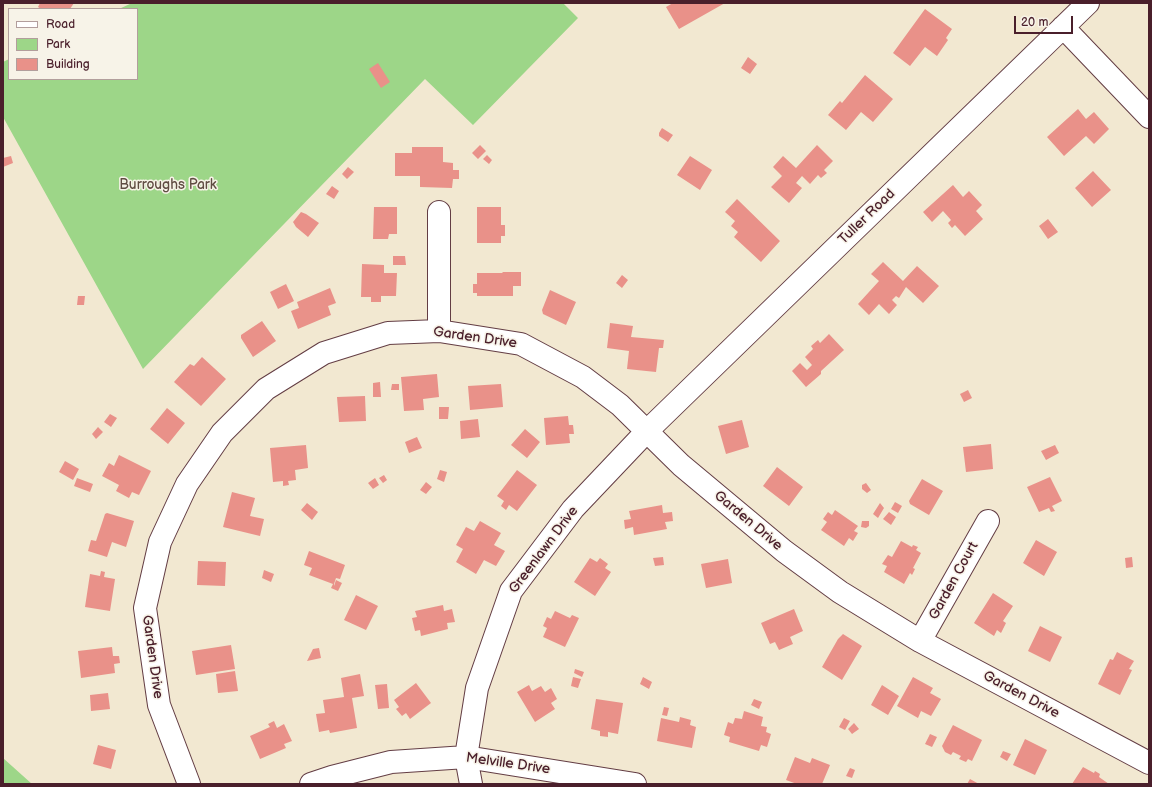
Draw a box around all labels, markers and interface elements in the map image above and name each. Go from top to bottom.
legend [8,8,138,80]
scale bar [1016,8,1075,34]
text: 20 m [1021,15,1048,30]
text: Road [46,17,75,32]
text: Park [46,37,70,52]
text: Building [46,57,90,72]
park label: Burroughs Park [119,177,217,193]
street label: Tuller Road [835,186,899,248]
street label: Garden Drive [432,324,518,352]
street label: Garden Drive [710,488,786,554]
street label: Greenlawn Drive [506,503,582,597]
street label: Garden Court [926,539,982,623]
street label: Garden Drive [138,614,166,700]
street label: Garden Drive [980,668,1062,722]
street label: Melville Drive [465,750,551,778]

